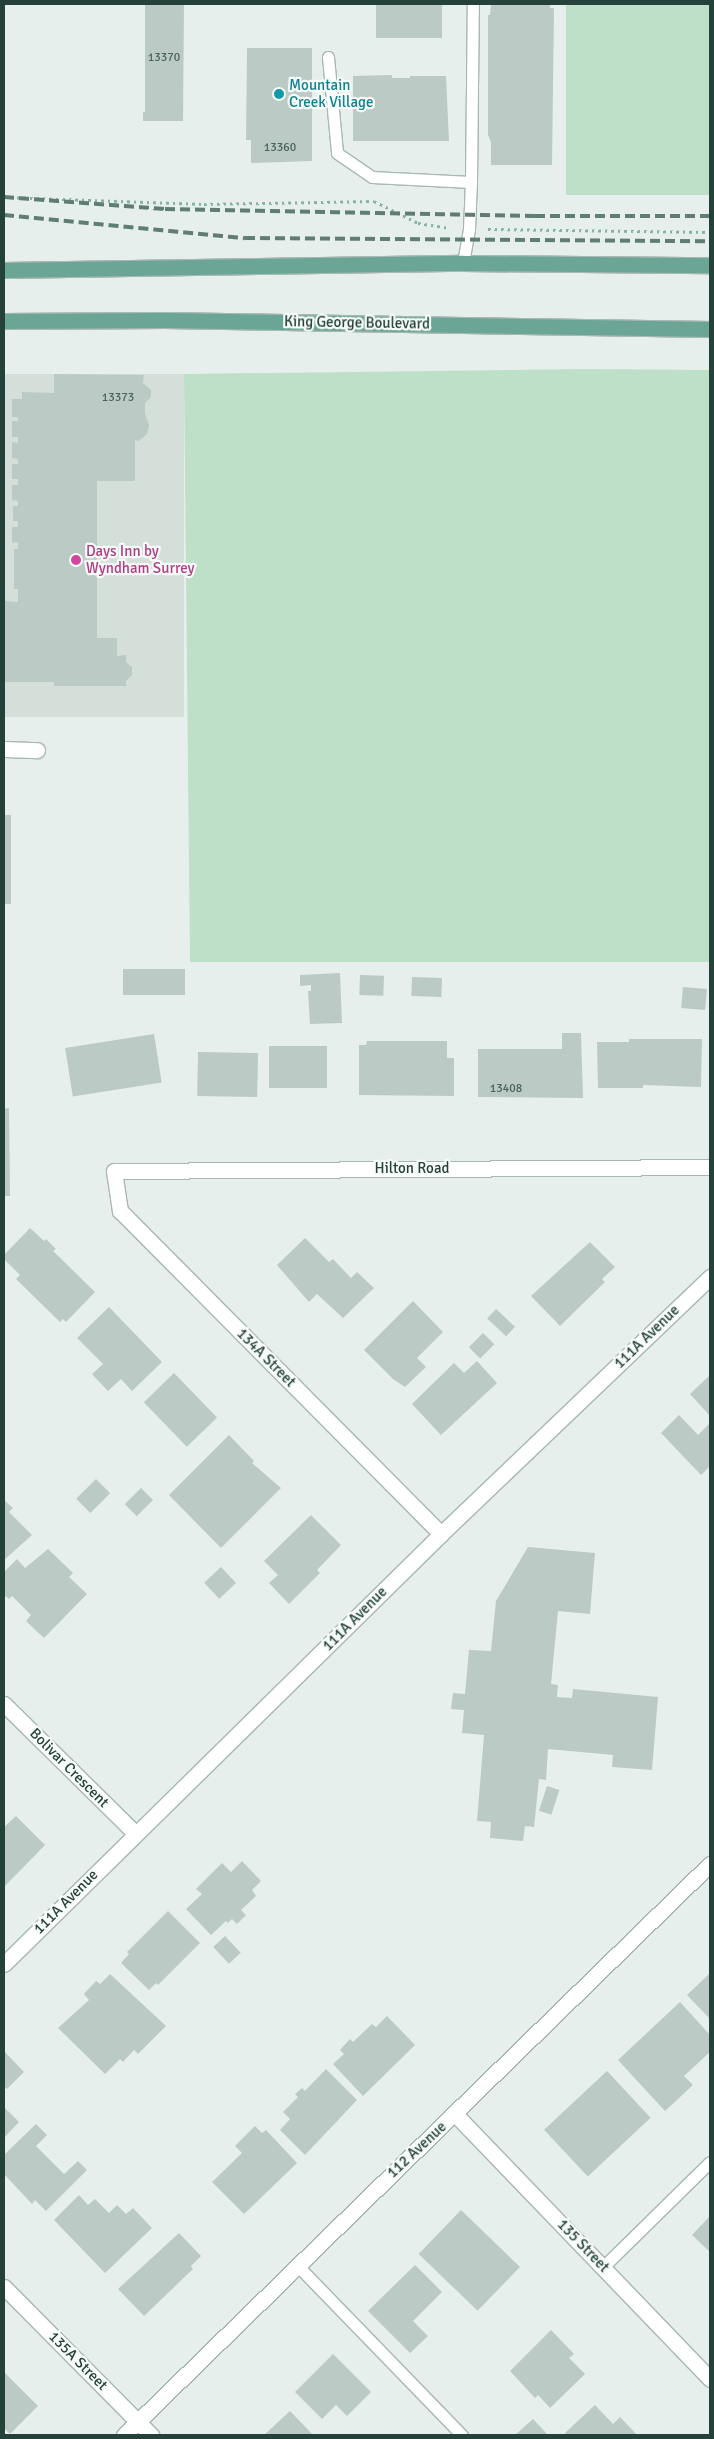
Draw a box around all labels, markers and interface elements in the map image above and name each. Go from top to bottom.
house number: 13370 [148,51,180,65]
place label: Mountain Creek Village [289,76,373,111]
marker: Mountain Creek Village [273,88,285,100]
house number: 13360 [264,141,296,155]
street label: King George Boulevard [284,313,430,333]
house number: 13373 [102,391,134,405]
place label: Days Inn by Wyndham Surrey [86,542,194,577]
marker: Days Inn by Wyndham Surrey [70,554,82,566]
house number: 13408 [490,1082,522,1096]
street label: Hilton Road [375,1160,449,1178]
street label: 111A Avenue [611,1301,683,1373]
street label: 134A Street [233,1325,299,1391]
street label: 111A Avenue [319,1583,391,1655]
street label: Bolivar Crescent [26,1725,112,1811]
street label: 111A Avenue [30,1866,102,1938]
street label: 112 Avenue [384,2118,450,2182]
street label: 135 Street [553,2216,613,2276]
street label: 135A Street [45,2328,111,2394]

